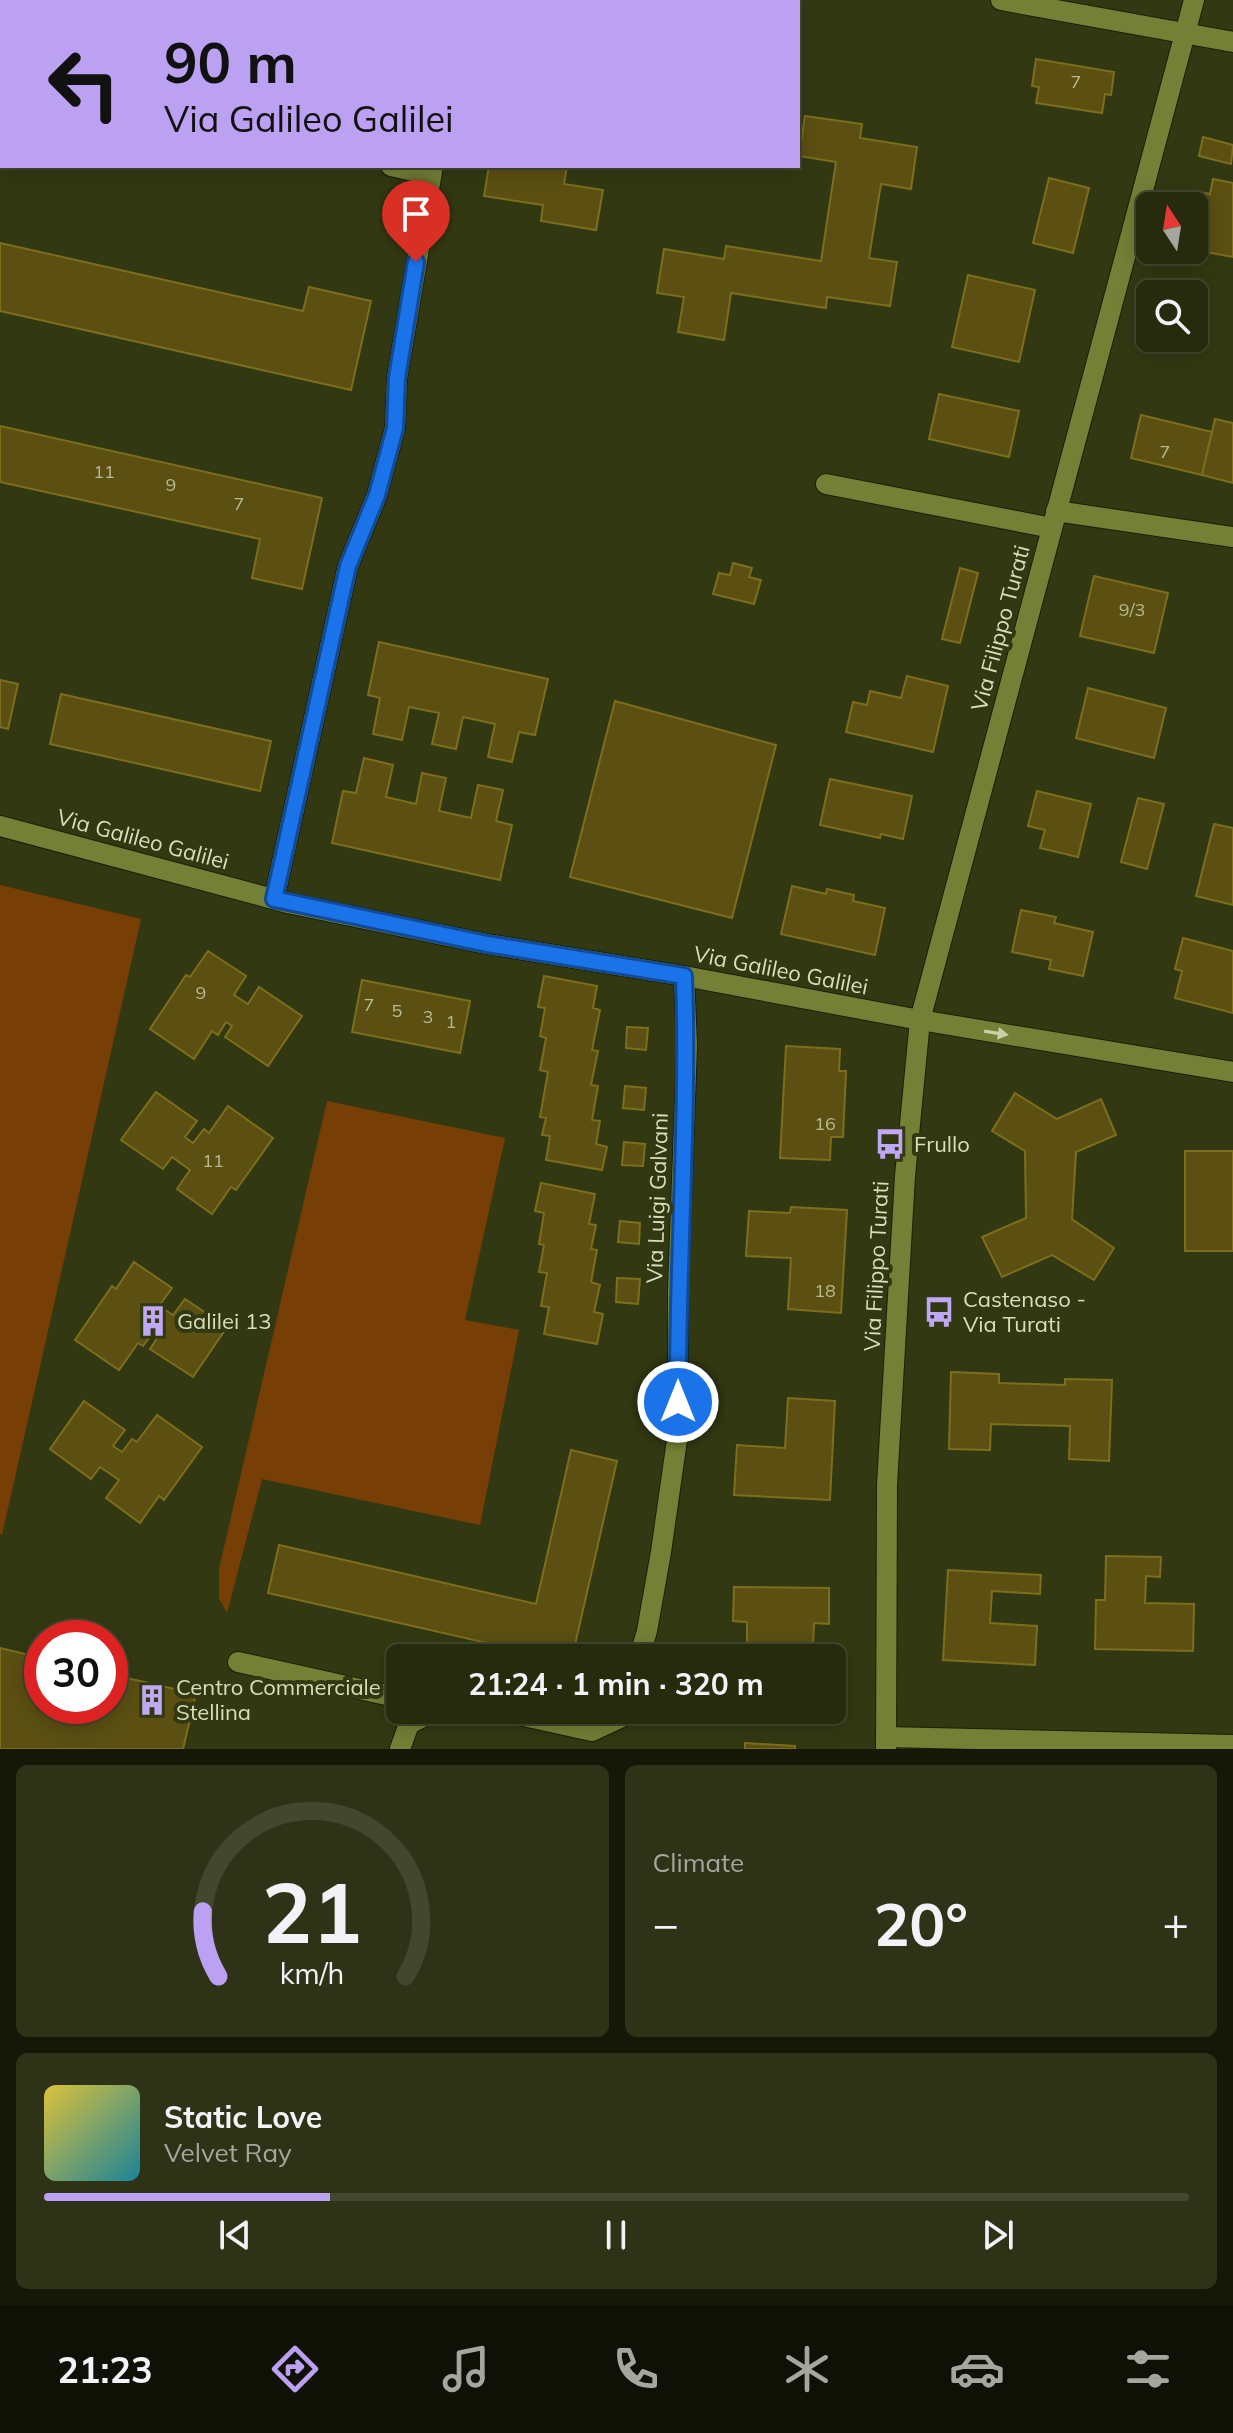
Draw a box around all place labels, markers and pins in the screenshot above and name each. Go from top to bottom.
pin [382,180,450,262]
bus stop icon: Frullo [873,1127,907,1161]
place label: Frullo [914,1130,970,1158]
place label: Castenaso - Via Turati [963,1285,1086,1338]
bus stop icon: Castenaso - Via Turati [922,1295,956,1329]
building icon: Galilei 13 [136,1304,170,1338]
place label: Galilei 13 [177,1307,271,1335]
place label: Centro Commerciale Stellina [176,1673,381,1726]
building icon: Centro Commerciale Stellina [135,1683,169,1717]

